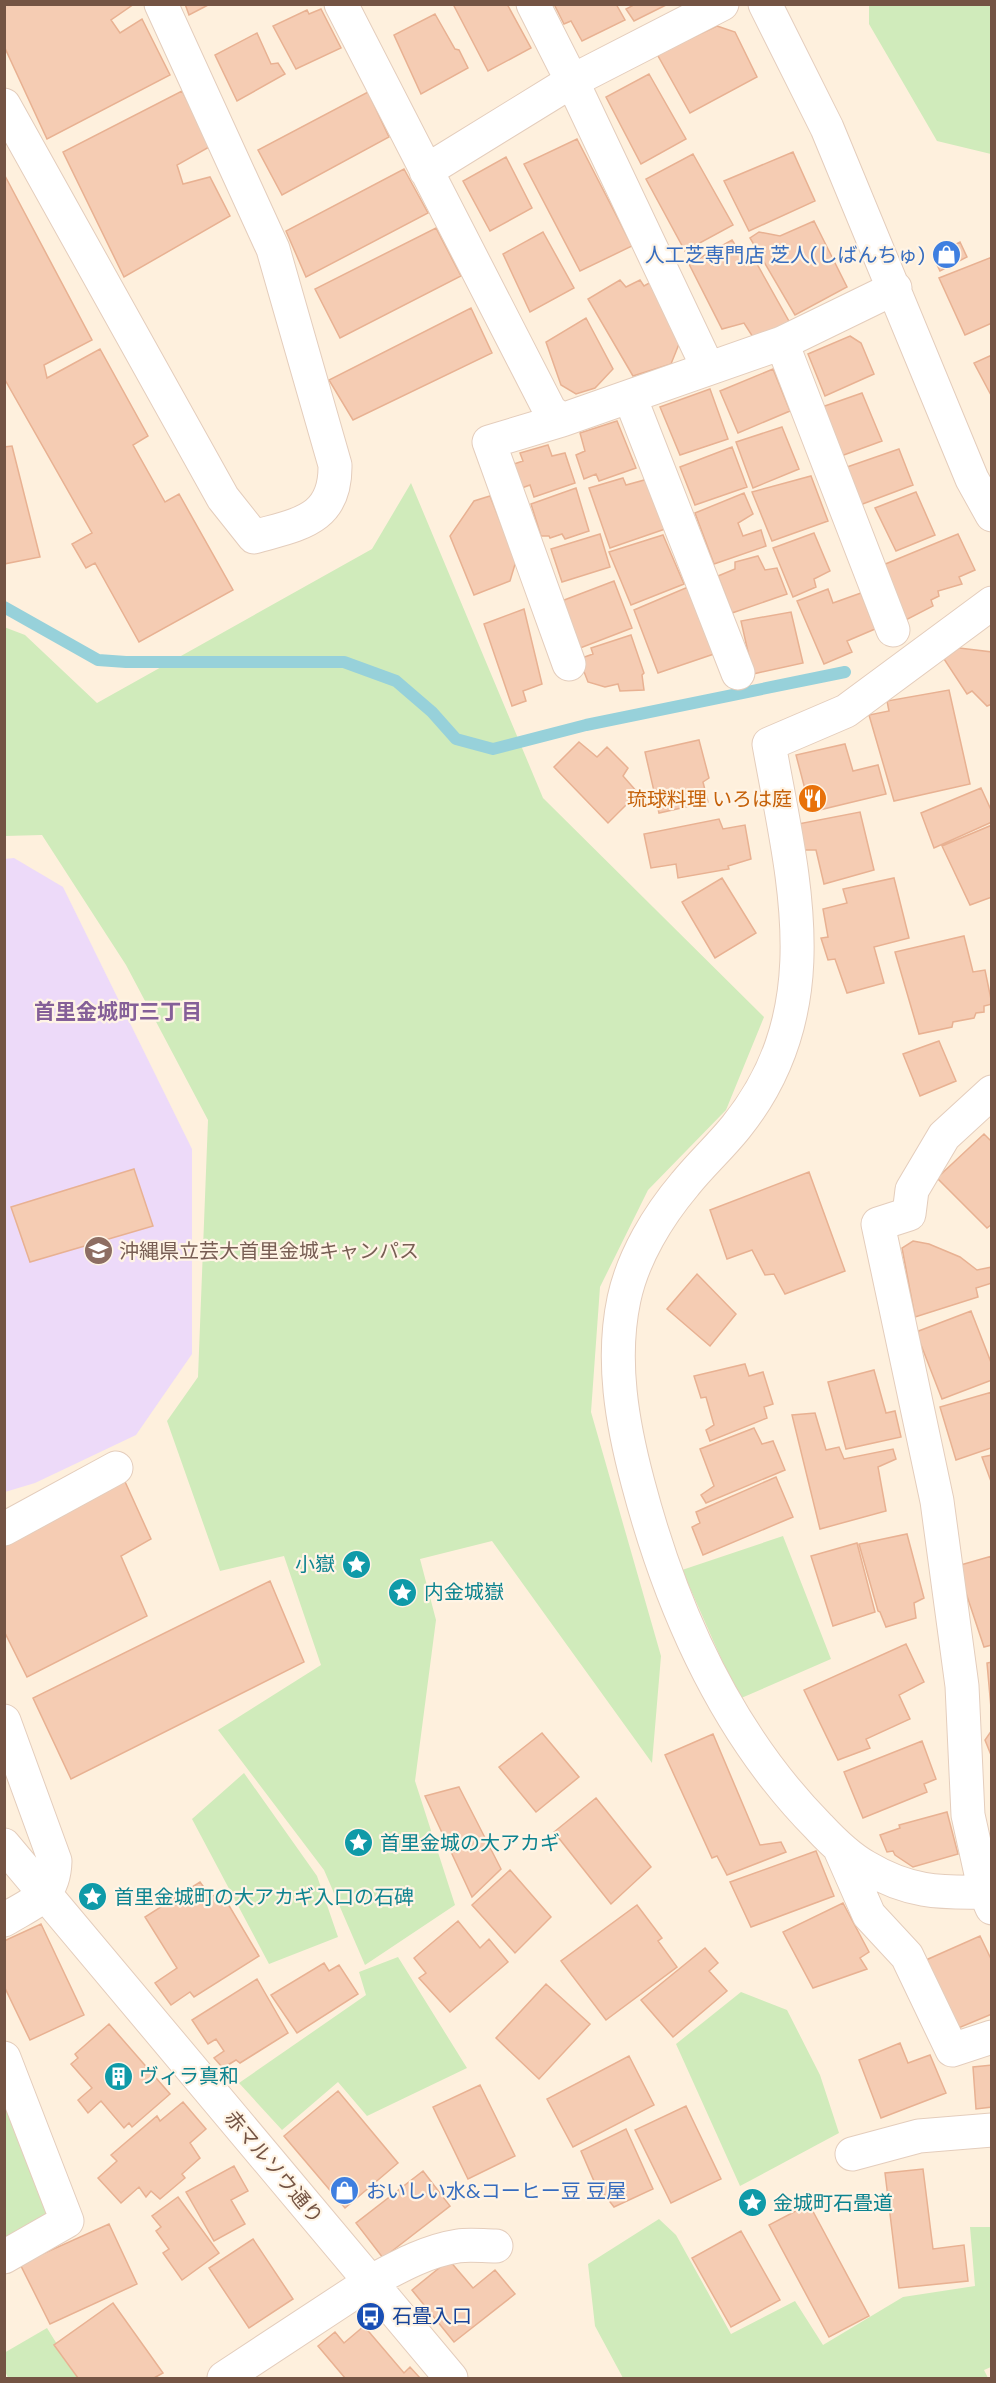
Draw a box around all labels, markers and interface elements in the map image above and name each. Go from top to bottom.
shop icon: 人工芝専門店 芝人(しばんちゅ) [930,239,962,271]
place label: 人工芝専門店 芝人(しばんちゅ) [645,242,925,268]
restaurant icon: 琉球料理 いろは庭 [797,783,829,815]
place label: 琉球料理 いろは庭 [627,786,792,812]
district label: 首里金城町三丁目 [34,998,202,1026]
school or university icon: 沖縄県立芸大首里金城キャンパス [82,1235,114,1267]
place label: 沖縄県立芸大首里金城キャンパス [119,1238,419,1264]
place icon: 小嶽 [340,1548,372,1580]
place label: 小嶽 [295,1551,335,1577]
place icon: 内金城嶽 [387,1576,419,1608]
place label: 内金城嶽 [424,1579,504,1605]
place icon: 首里金城の大アカギ [343,1827,375,1859]
place label: 首里金城の大アカギ [380,1830,560,1856]
place icon: 首里金城町の大アカギ入口の石碑 [77,1881,109,1913]
place label: 首里金城町の大アカギ入口の石碑 [114,1884,414,1910]
building icon: ヴィラ真和 [102,2060,134,2092]
place label: ヴィラ真和 [139,2063,239,2089]
street label: 赤マルソウ通り [219,2105,329,2229]
shop icon: おいしい水&コーヒー豆 豆屋 [329,2175,361,2207]
place label: おいしい水&コーヒー豆 豆屋 [366,2178,626,2204]
place icon: 金城町石畳道 [736,2187,768,2219]
place label: 金城町石畳道 [773,2190,893,2216]
bus stop icon: 石畳入口 [355,2300,387,2332]
place label: 石畳入口 [392,2303,472,2329]

